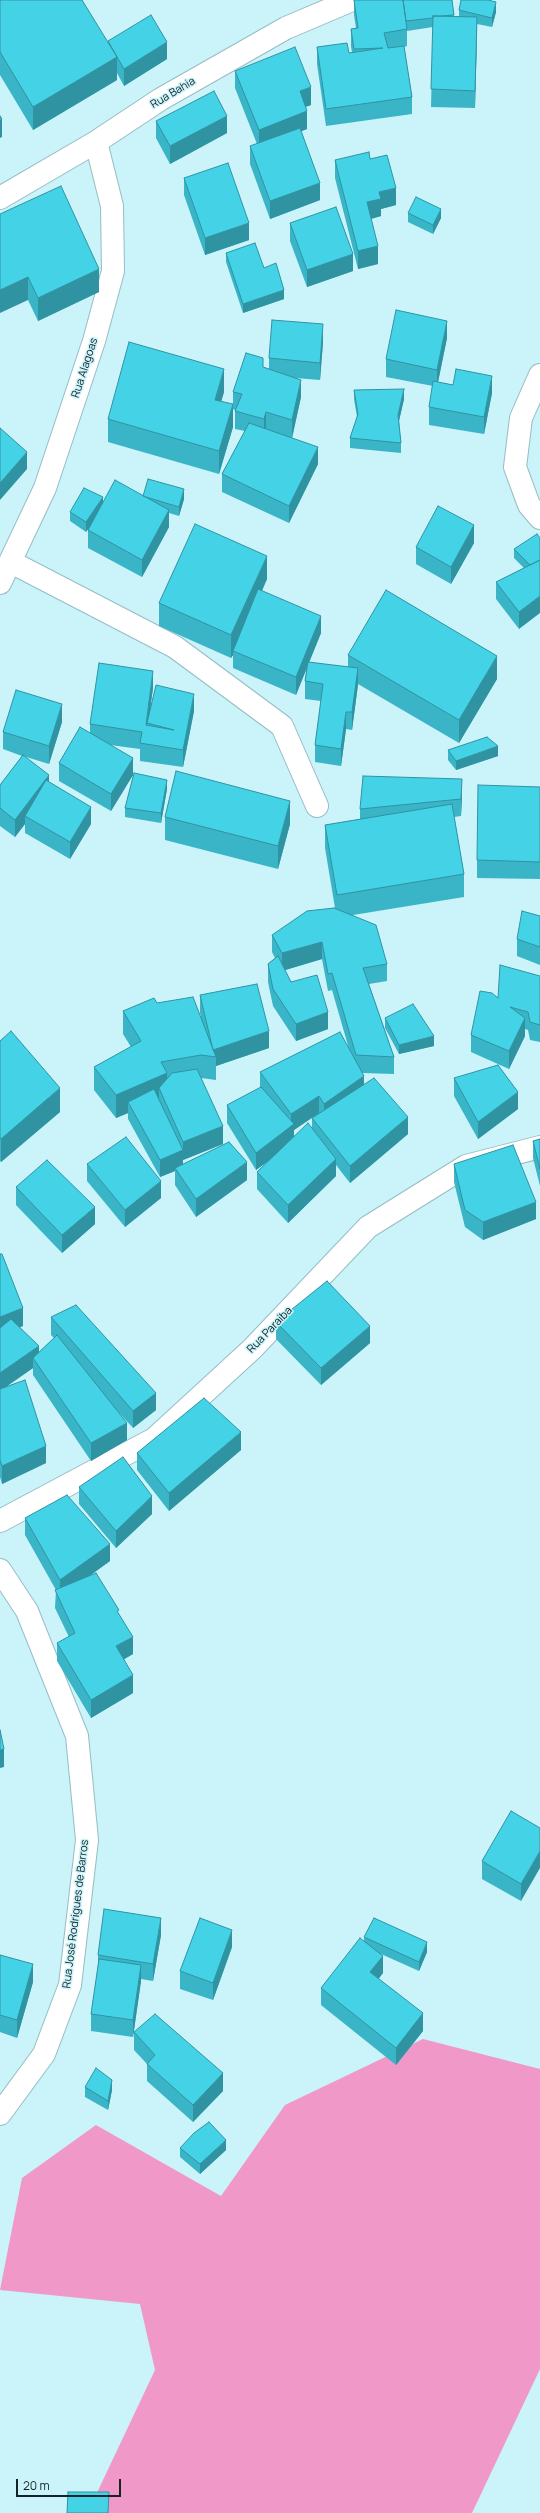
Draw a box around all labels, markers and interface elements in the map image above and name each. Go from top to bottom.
street label: Rua Bahia [148,75,198,111]
street label: Rua Alagoas [69,336,101,400]
street label: Rua Paraíba [245,1304,295,1356]
street label: Rua José Rodrigues de Barros [60,1839,92,1989]
scale bar [18,2471,123,2497]
text: 20 m [23,2477,50,2494]

